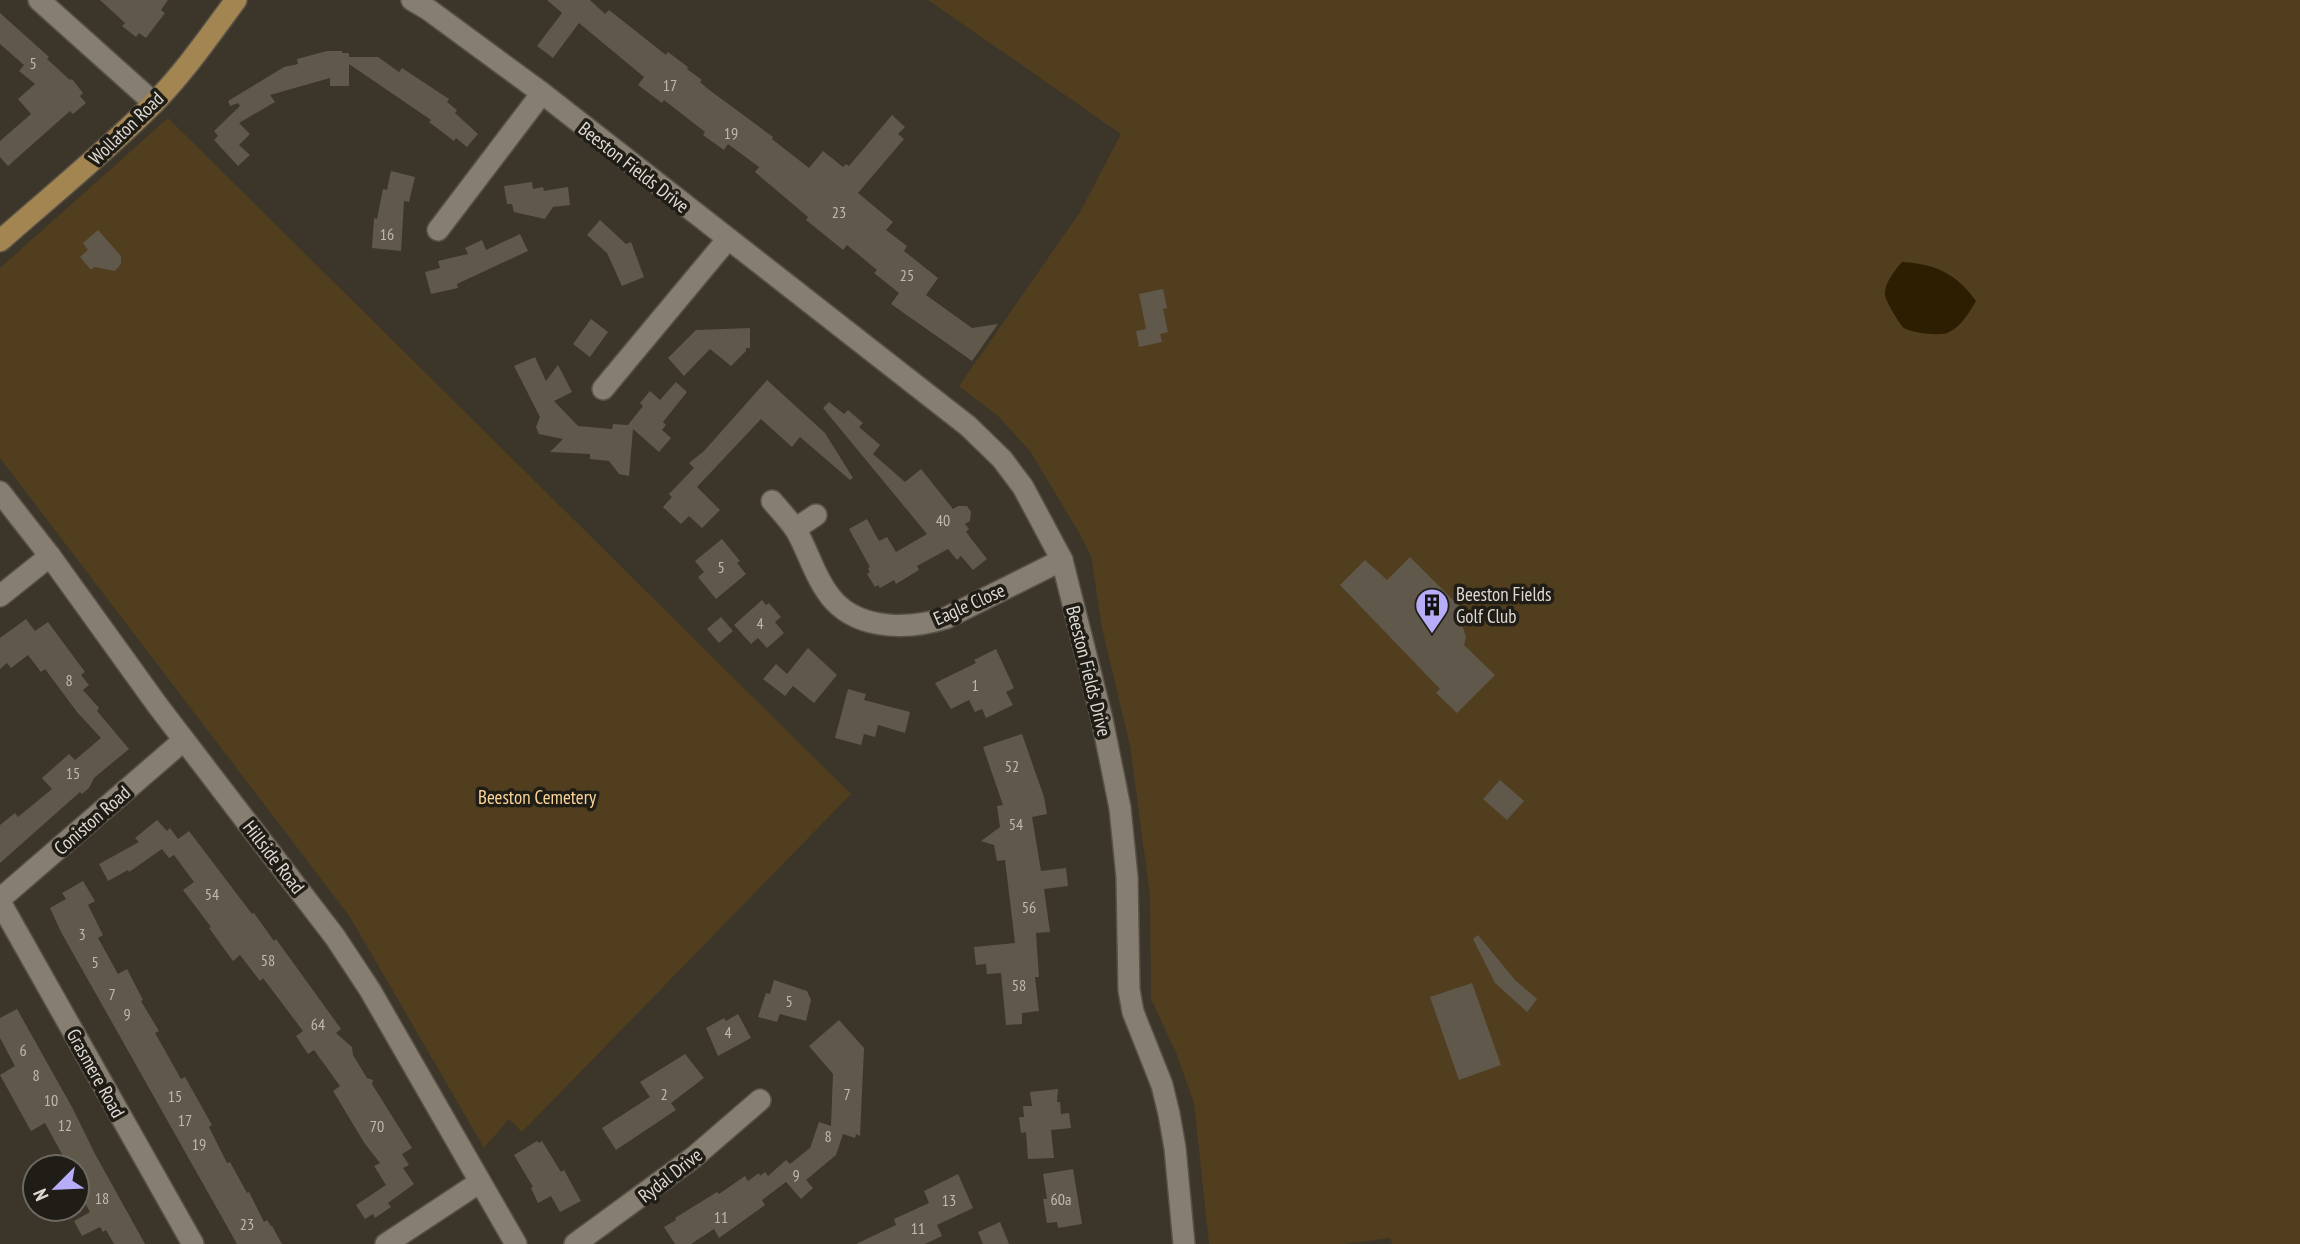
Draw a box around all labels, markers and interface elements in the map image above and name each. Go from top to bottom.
house number: 5 [29,53,37,73]
house number: 17 [663,75,677,95]
street label: Wollaton Road [84,86,168,170]
street label: Beeston Fields Drive [574,116,694,218]
house number: 19 [724,123,738,143]
house number: 23 [832,202,846,222]
house number: 16 [380,224,394,244]
house number: 25 [900,265,914,285]
house number: 40 [936,510,950,530]
house number: 5 [717,557,725,577]
street label: Eagle Close [929,578,1009,630]
place label: Beeston Fields Golf Club [1456,582,1551,628]
building icon: Beeston Fields Golf Club [1413,586,1451,635]
street label: Beeston Fields Drive [1061,603,1117,739]
house number: 4 [756,613,764,633]
house number: 8 [65,670,73,690]
house number: 1 [971,675,979,695]
house number: 52 [1005,756,1019,776]
house number: 15 [66,763,80,783]
street label: Coniston Road [49,780,135,860]
park label: Beeston Cemetery [478,785,597,809]
house number: 54 [1009,814,1023,834]
street label: Hillside Road [238,816,310,898]
house number: 54 [205,884,219,904]
house number: 56 [1022,897,1036,917]
house number: 3 [78,924,86,944]
house number: 58 [261,950,275,970]
house number: 5 [91,952,99,972]
house number: 58 [1012,975,1026,995]
house number: 7 [108,984,116,1004]
house number: 5 [785,991,793,1011]
house number: 9 [123,1004,131,1024]
house number: 64 [311,1014,325,1034]
house number: 4 [724,1022,732,1042]
street label: Grasmere Road [62,1024,130,1122]
house number: 6 [19,1040,27,1060]
house number: 8 [32,1065,40,1085]
house number: 2 [660,1084,668,1104]
house number: 7 [843,1084,851,1104]
house number: 15 [168,1086,182,1106]
house number: 10 [44,1090,58,1110]
house number: 17 [178,1110,192,1130]
house number: 12 [58,1115,72,1135]
house number: 70 [370,1116,384,1136]
house number: 8 [824,1126,832,1146]
house number: 19 [192,1134,206,1154]
street label: Rydal Drive [633,1142,707,1207]
north arrow [21,1153,91,1223]
house number: 9 [792,1165,800,1185]
text: N [27,1185,54,1204]
house number: 18 [95,1188,109,1208]
house number: 60a [1051,1189,1071,1209]
house number: 13 [942,1190,956,1210]
house number: 11 [714,1207,728,1227]
house number: 23 [240,1214,254,1234]
house number: 11 [911,1218,925,1238]

